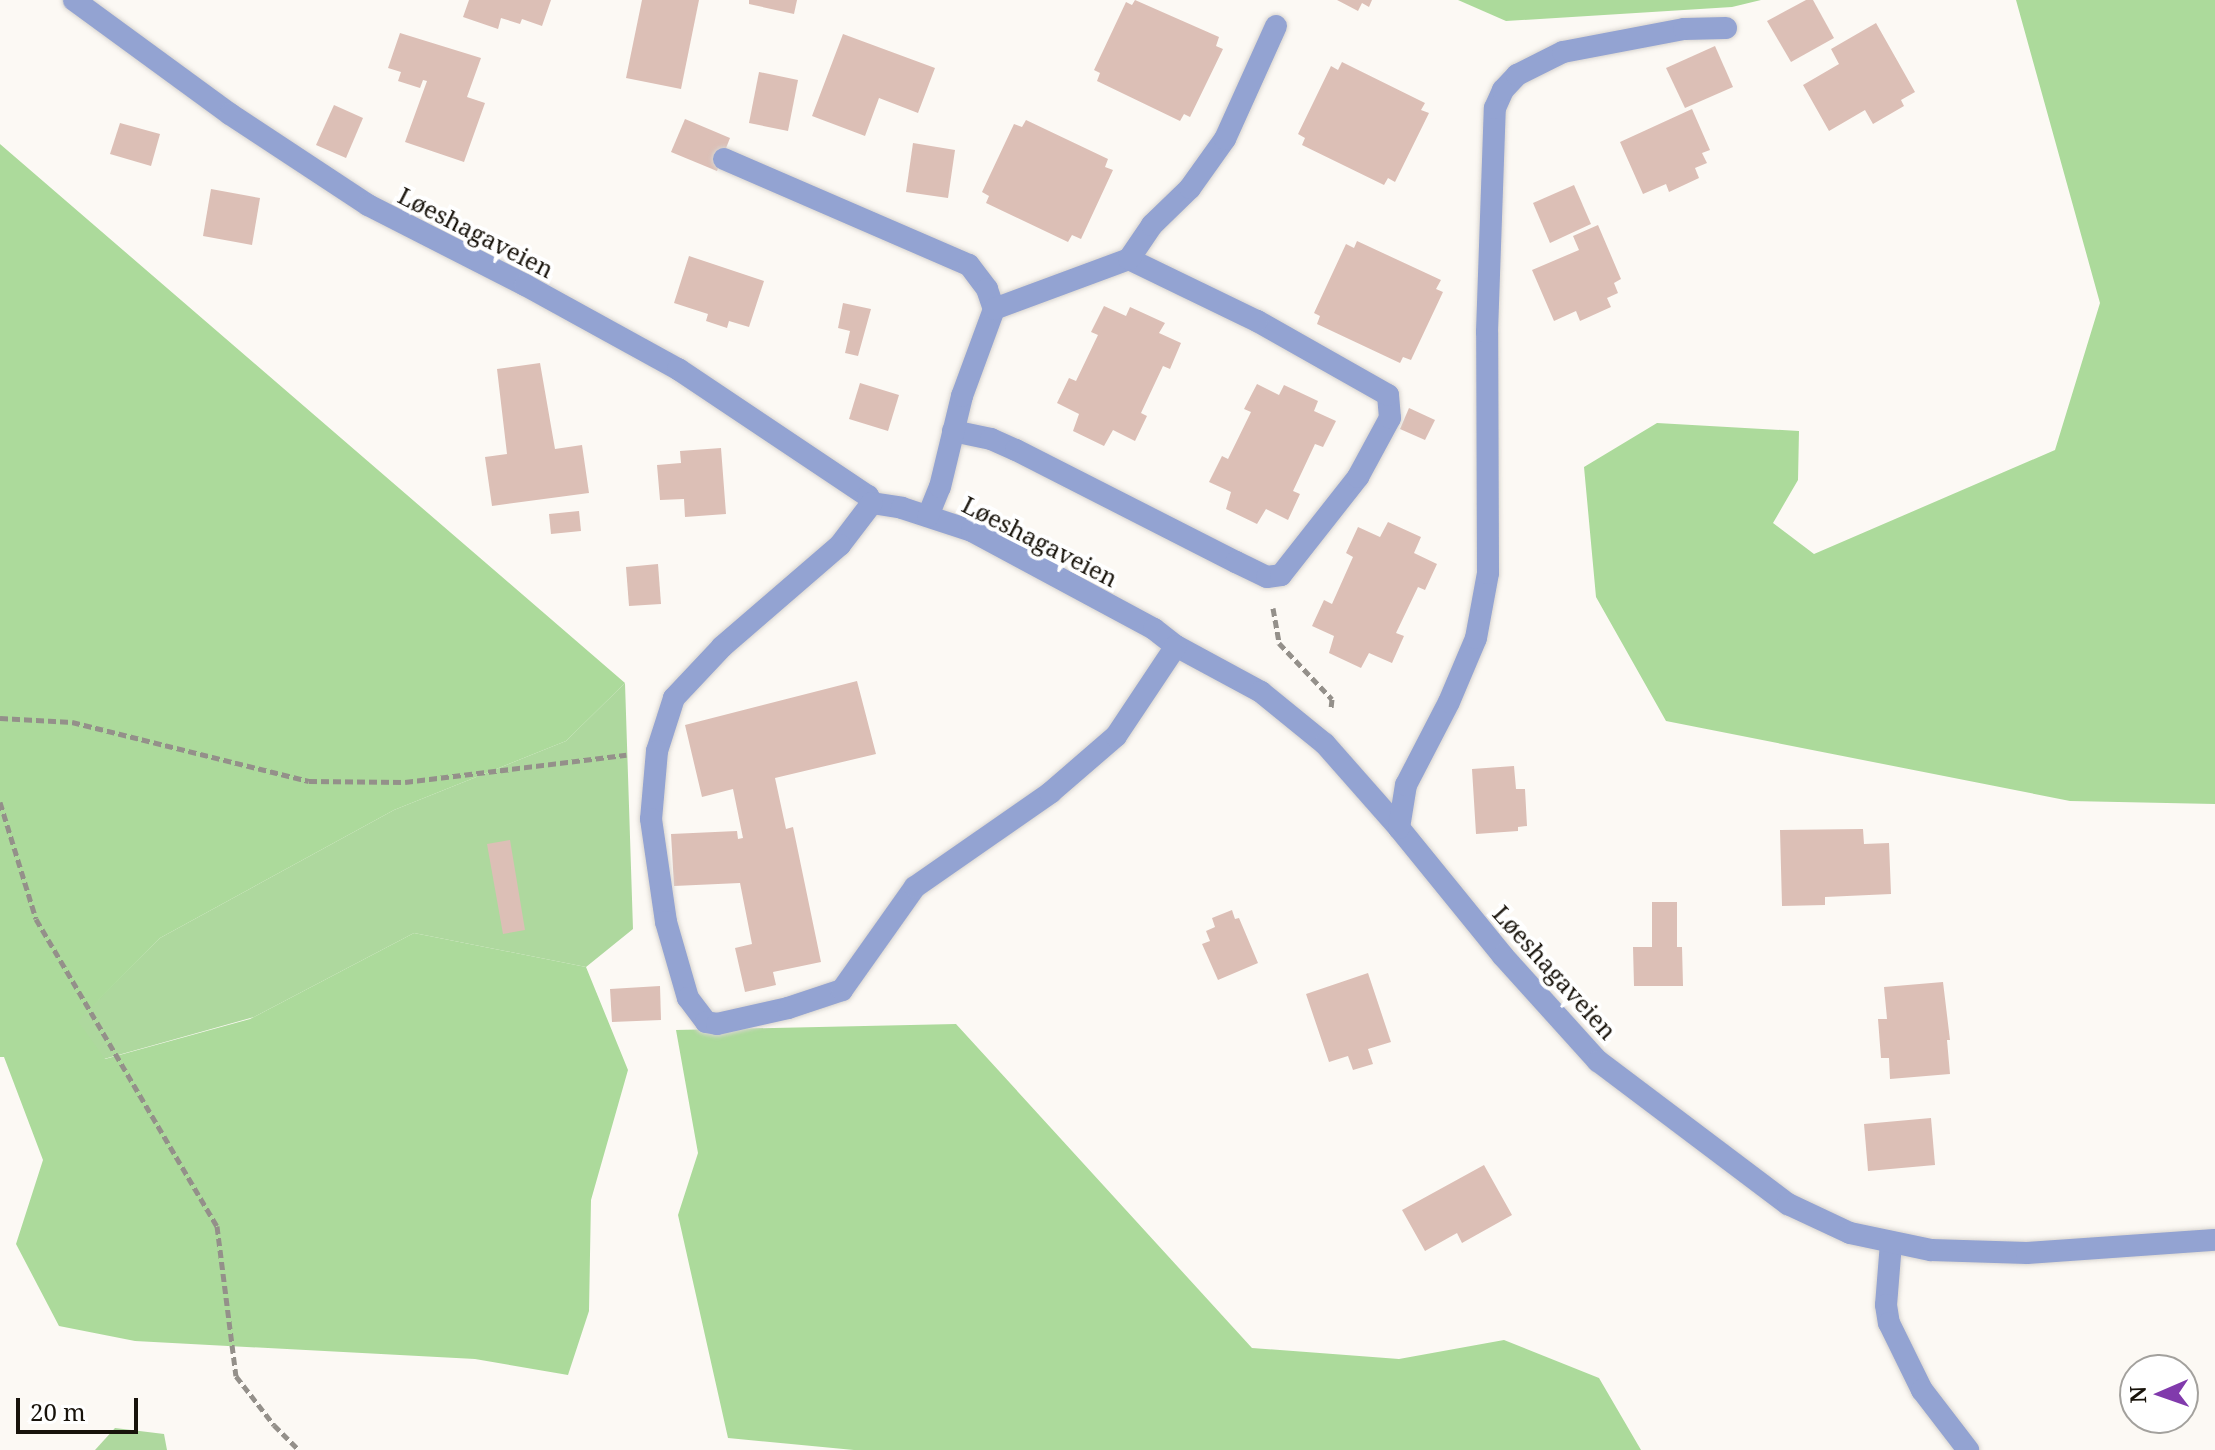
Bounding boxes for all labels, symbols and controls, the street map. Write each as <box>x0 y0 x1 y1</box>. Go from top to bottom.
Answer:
street label: Løeshagaveien <box>394 180 558 284</box>
street label: Løeshagaveien <box>958 489 1122 593</box>
street label: Løeshagaveien <box>1487 899 1623 1045</box>
north arrow <box>2119 1354 2199 1434</box>
scale bar <box>20 1382 142 1432</box>
text: N <box>2122 1386 2152 1404</box>
text: 20 m <box>30 1395 86 1428</box>

